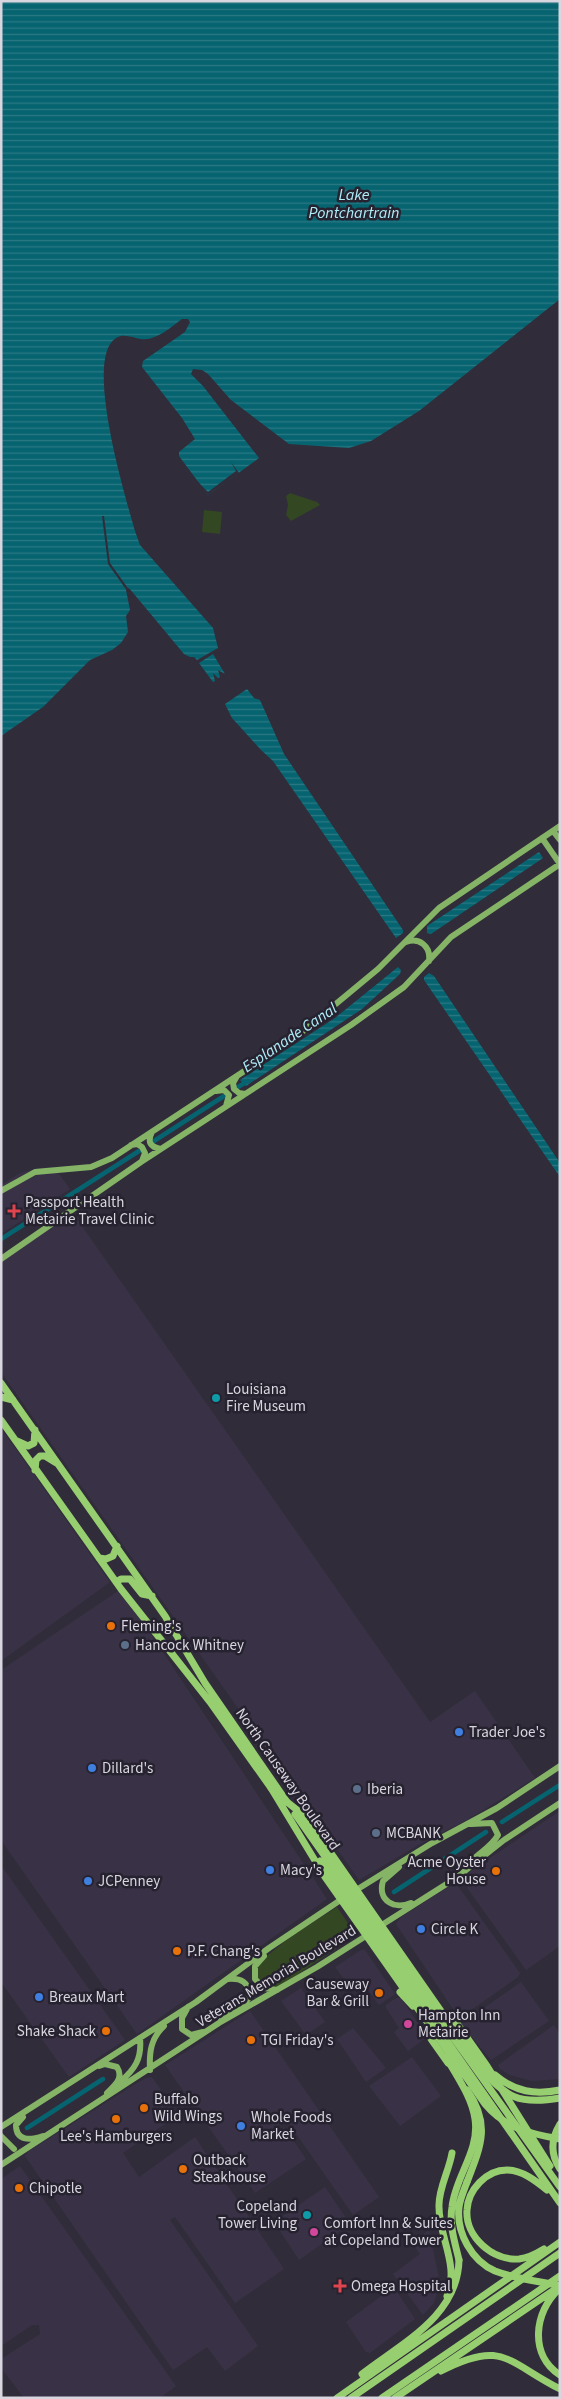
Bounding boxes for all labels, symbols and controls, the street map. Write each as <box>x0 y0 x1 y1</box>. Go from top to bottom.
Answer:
water label: Lake Pontchartrain <box>309 184 399 224</box>
water label: Esplanade Canal <box>238 998 341 1078</box>
place label: Passport Health Metairie Travel Clinic <box>25 1192 154 1230</box>
marker: Passport Health Metairie Travel Clinic <box>7 1204 21 1218</box>
place label: Louisiana Fire Museum <box>226 1379 306 1417</box>
marker: Louisiana Fire Museum <box>210 1392 222 1404</box>
place label: Fleming's <box>121 1616 181 1637</box>
marker: Fleming's <box>105 1620 117 1632</box>
place label: Hancock Whitney <box>135 1635 244 1656</box>
marker: Hancock Whitney <box>119 1639 131 1651</box>
street label: North Causeway Boulevard <box>230 1704 345 1855</box>
place label: Trader Joe's <box>469 1722 545 1743</box>
marker: Trader Joe's <box>453 1726 465 1738</box>
place label: Dillard's <box>102 1758 153 1779</box>
marker: Dillard's <box>86 1762 98 1774</box>
place label: Iberia <box>367 1779 403 1800</box>
marker: Iberia <box>351 1783 363 1795</box>
place label: MCBANK <box>386 1823 441 1844</box>
marker: MCBANK <box>370 1827 382 1839</box>
place label: Acme Oyster House <box>408 1852 487 1890</box>
place label: Macy's <box>280 1860 322 1881</box>
marker: Macy's <box>264 1864 276 1876</box>
marker: Acme Oyster House <box>490 1865 502 1877</box>
place label: JCPenney <box>98 1871 160 1892</box>
marker: JCPenney <box>82 1875 94 1887</box>
place label: Circle K <box>431 1919 478 1940</box>
street label: Veterans Memorial Boulevard <box>192 1920 360 2033</box>
marker: Circle K <box>415 1923 427 1935</box>
place label: P.F. Chang's <box>187 1941 260 1962</box>
marker: P.F. Chang's <box>171 1945 183 1957</box>
place label: Causeway Bar & Grill <box>306 1974 369 2012</box>
place label: Breaux Mart <box>49 1987 124 2008</box>
marker: Causeway Bar & Grill <box>373 1987 385 1999</box>
marker: Breaux Mart <box>33 1991 45 2003</box>
place label: Hampton Inn Metairie <box>418 2005 500 2043</box>
marker: Hampton Inn Metairie <box>402 2018 414 2030</box>
place label: Shake Shack <box>17 2021 97 2042</box>
marker: Shake Shack <box>100 2025 112 2037</box>
place label: TGI Friday's <box>261 2030 334 2051</box>
marker: TGI Friday's <box>245 2034 257 2046</box>
place label: Buffalo Wild Wings <box>154 2089 222 2127</box>
marker: Buffalo Wild Wings <box>138 2102 150 2114</box>
place label: Whole Foods Market <box>251 2107 331 2145</box>
marker: Lee's Hamburgers <box>110 2113 122 2125</box>
marker: Whole Foods Market <box>235 2120 247 2132</box>
place label: Lee's Hamburgers <box>60 2126 172 2147</box>
place label: Outback Steakhouse <box>193 2150 266 2188</box>
marker: Outback Steakhouse <box>177 2163 189 2175</box>
place label: Chipotle <box>29 2178 82 2199</box>
marker: Chipotle <box>13 2182 25 2194</box>
place label: Copeland Tower Living <box>218 2196 297 2234</box>
marker: Copeland Tower Living <box>301 2209 313 2221</box>
place label: Comfort Inn & Suites at Copeland Tower <box>324 2213 453 2251</box>
marker: Comfort Inn & Suites at Copeland Tower <box>308 2226 320 2238</box>
place label: Omega Hospital <box>351 2276 451 2297</box>
marker: Omega Hospital <box>333 2279 347 2293</box>

